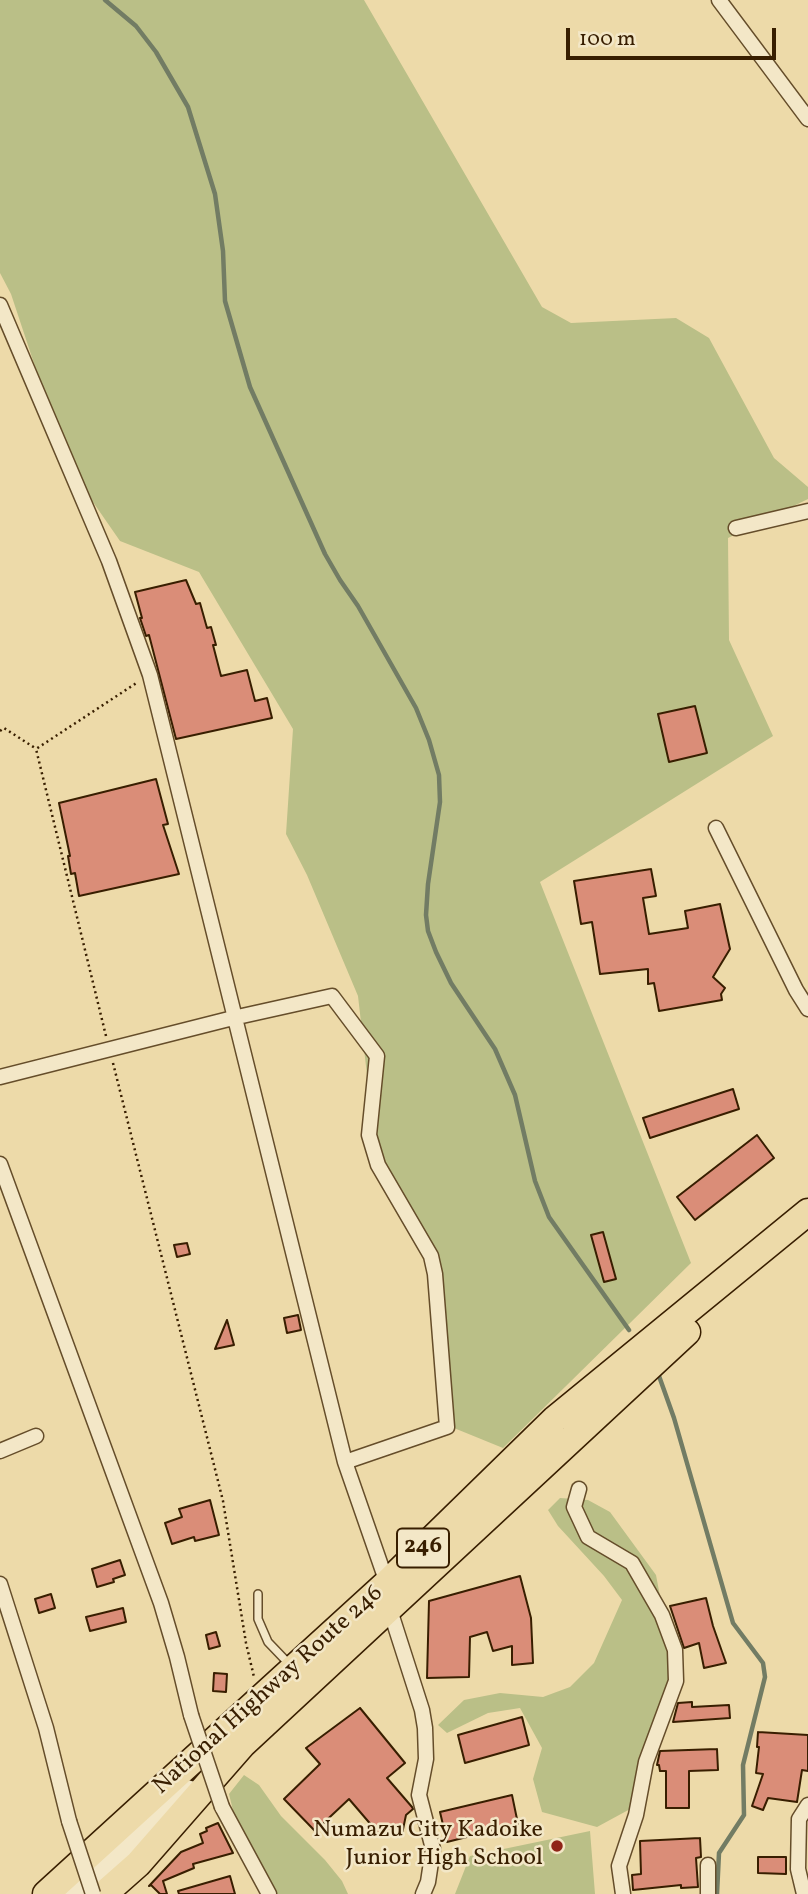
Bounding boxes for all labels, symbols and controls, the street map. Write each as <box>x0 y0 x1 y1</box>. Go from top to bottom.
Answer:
scale bar <box>570 14 780 58</box>
text: 100 m <box>579 25 636 54</box>
road number: 246 <box>397 1528 449 1568</box>
street label: National Highway Route 246 <box>148 1580 390 1802</box>
place label: Numazu City Kadoike Junior High School <box>313 1818 543 1874</box>
marker: Numazu City Kadoike Junior High School <box>549 1838 565 1854</box>

